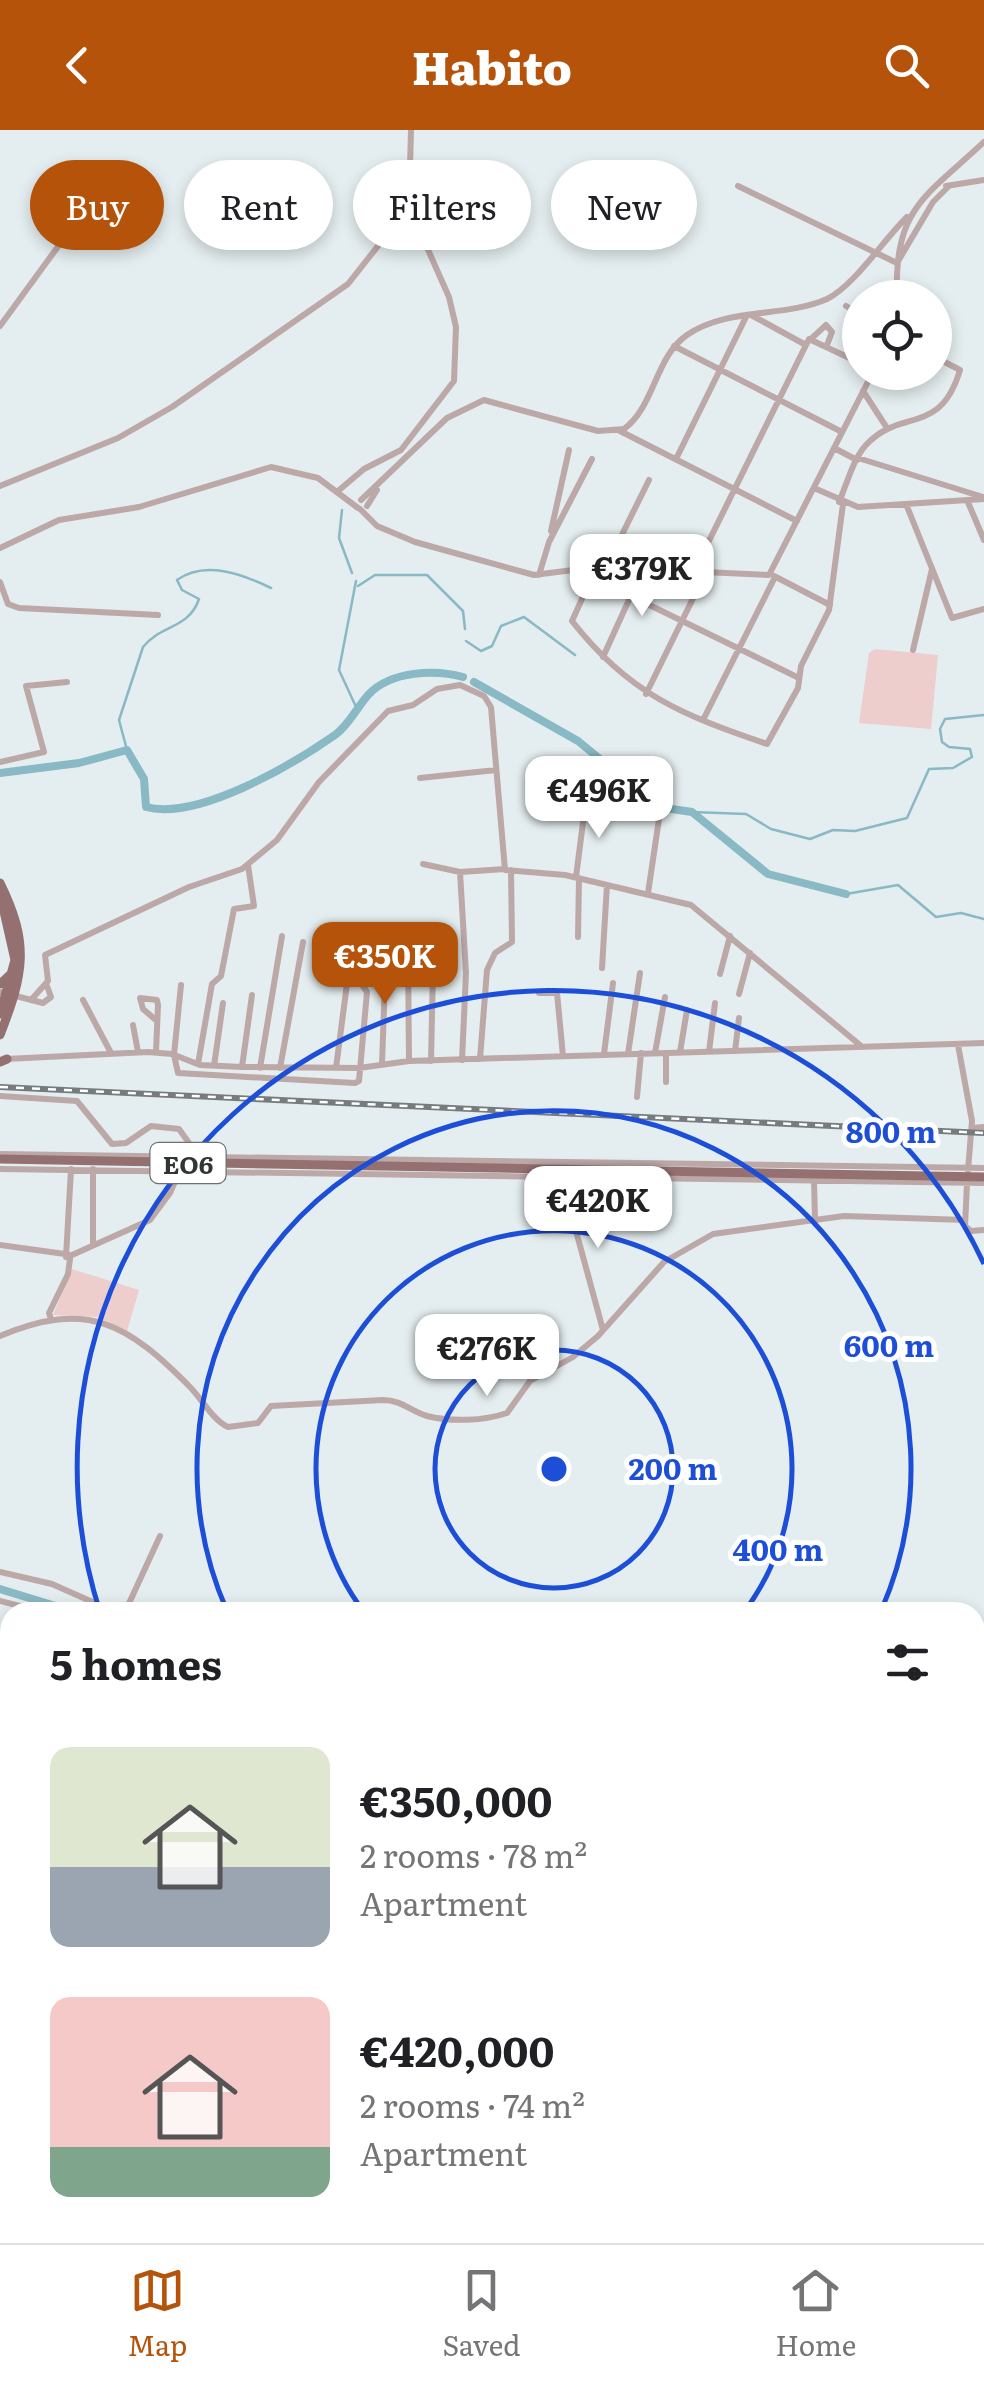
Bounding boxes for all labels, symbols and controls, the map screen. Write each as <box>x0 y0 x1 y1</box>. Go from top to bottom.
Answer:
text: Habito <box>412 32 572 99</box>
icon: back <box>50 38 105 93</box>
icon: search <box>879 38 934 93</box>
chip: Buy <box>30 160 164 250</box>
chip: Rent <box>184 160 333 250</box>
chip: Filters <box>353 160 531 250</box>
chip: New <box>551 160 697 250</box>
map controls <box>842 280 952 390</box>
button: locate <box>842 280 952 390</box>
pin: €379K <box>572 534 712 619</box>
text: €379K <box>592 542 692 590</box>
pin: €496K <box>529 756 669 841</box>
text: €496K <box>547 764 651 812</box>
pin: €350K <box>315 922 455 1007</box>
text: €350K <box>334 930 436 978</box>
text: 800 m <box>846 1108 936 1152</box>
road number: ΕΟ6 <box>150 1143 226 1183</box>
pin: €420K <box>528 1166 668 1251</box>
text: €420K <box>546 1174 650 1222</box>
pin: €276K <box>417 1314 557 1399</box>
text: €276K <box>437 1322 537 1370</box>
text: 600 m <box>844 1322 934 1366</box>
text: 200 m <box>629 1445 718 1489</box>
centre of rings <box>536 1451 572 1487</box>
text: 400 m <box>733 1526 824 1570</box>
text: 5 homes <box>50 1631 222 1693</box>
icon: filters <box>880 1635 935 1690</box>
text: €350,000 <box>360 1768 553 1830</box>
icon: home <box>130 1787 250 1907</box>
text: 2 rooms · 78 m² <box>360 1830 587 1878</box>
text: Apartment <box>360 1878 527 1926</box>
text: €420,000 <box>360 2018 554 2080</box>
icon: home <box>130 2037 250 2157</box>
text: 2 rooms · 74 m² <box>360 2080 585 2128</box>
text: Apartment <box>360 2128 527 2176</box>
tab: Map <box>128 2263 187 2365</box>
tab: Saved <box>442 2263 520 2365</box>
tab: Home <box>776 2263 856 2365</box>

